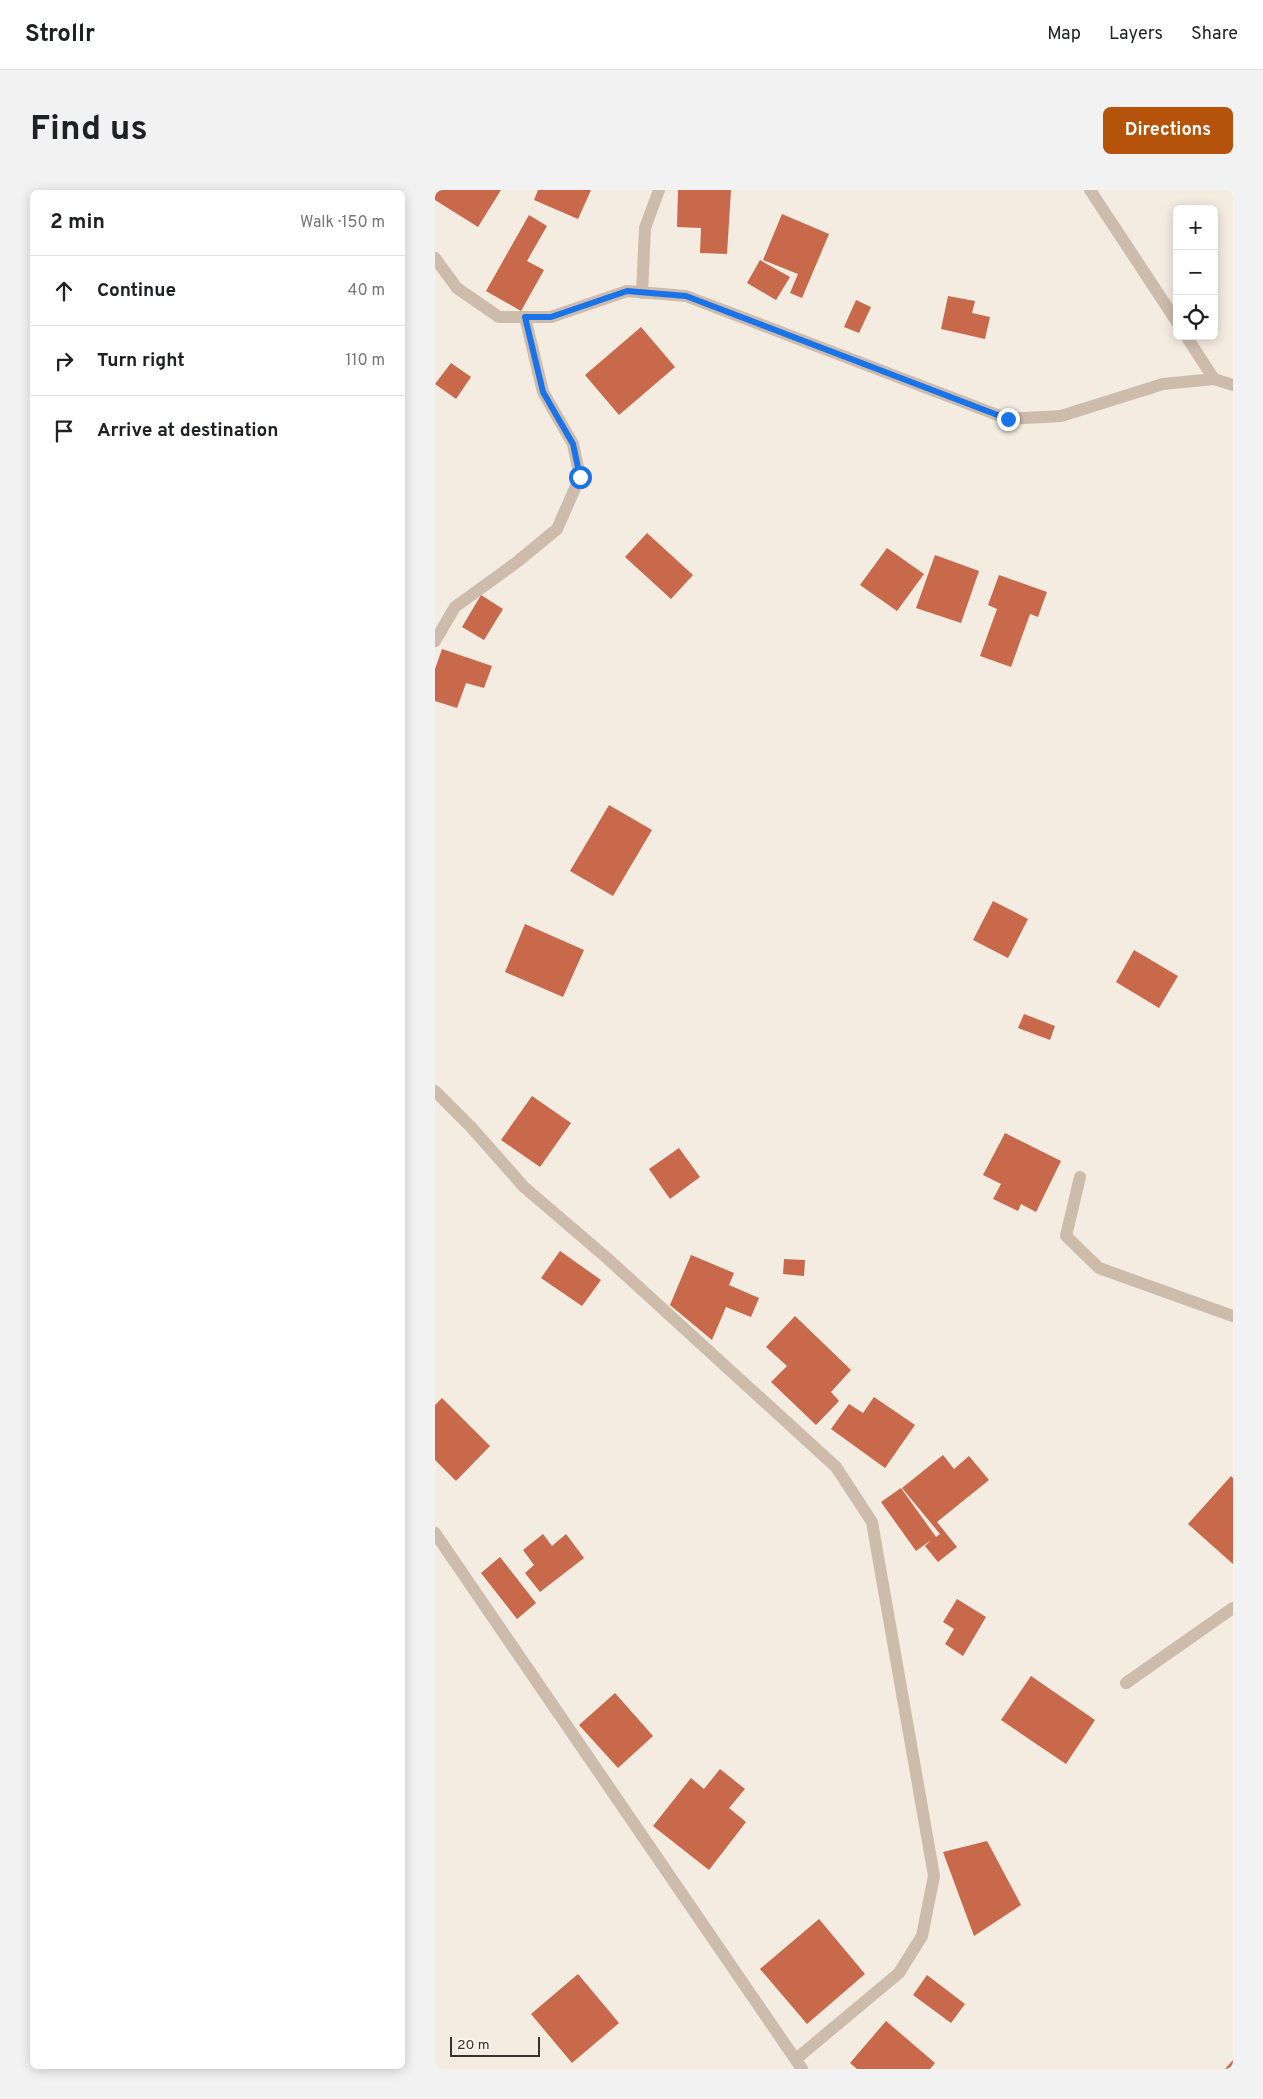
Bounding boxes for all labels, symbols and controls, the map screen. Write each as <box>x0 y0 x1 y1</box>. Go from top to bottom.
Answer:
text: Strollr <box>25 20 95 50</box>
text: Map <box>1047 23 1081 46</box>
text: Layers <box>1109 23 1163 46</box>
text: Share <box>1191 23 1238 46</box>
button: Directions <box>1103 107 1233 154</box>
text: Find us <box>30 108 148 152</box>
map controls <box>1173 205 1218 340</box>
button: + <box>1173 205 1218 250</box>
text: 2 min <box>50 209 105 236</box>
text: Walk · 150 m <box>300 213 385 233</box>
button: − <box>1173 250 1218 295</box>
icon: ahead <box>50 277 78 305</box>
text: Continue <box>97 279 176 303</box>
text: 40 m <box>347 281 385 301</box>
button: locate <box>1173 295 1218 340</box>
icon: right <box>50 347 78 375</box>
text: Turn right <box>97 349 185 373</box>
text: 110 m <box>345 351 385 371</box>
route end <box>997 408 1020 431</box>
icon: arrive <box>50 417 78 445</box>
text: Arrive at destination <box>97 419 278 443</box>
route start <box>569 466 592 489</box>
scale bar <box>450 2034 540 2057</box>
text: 20 m <box>457 2037 490 2054</box>

